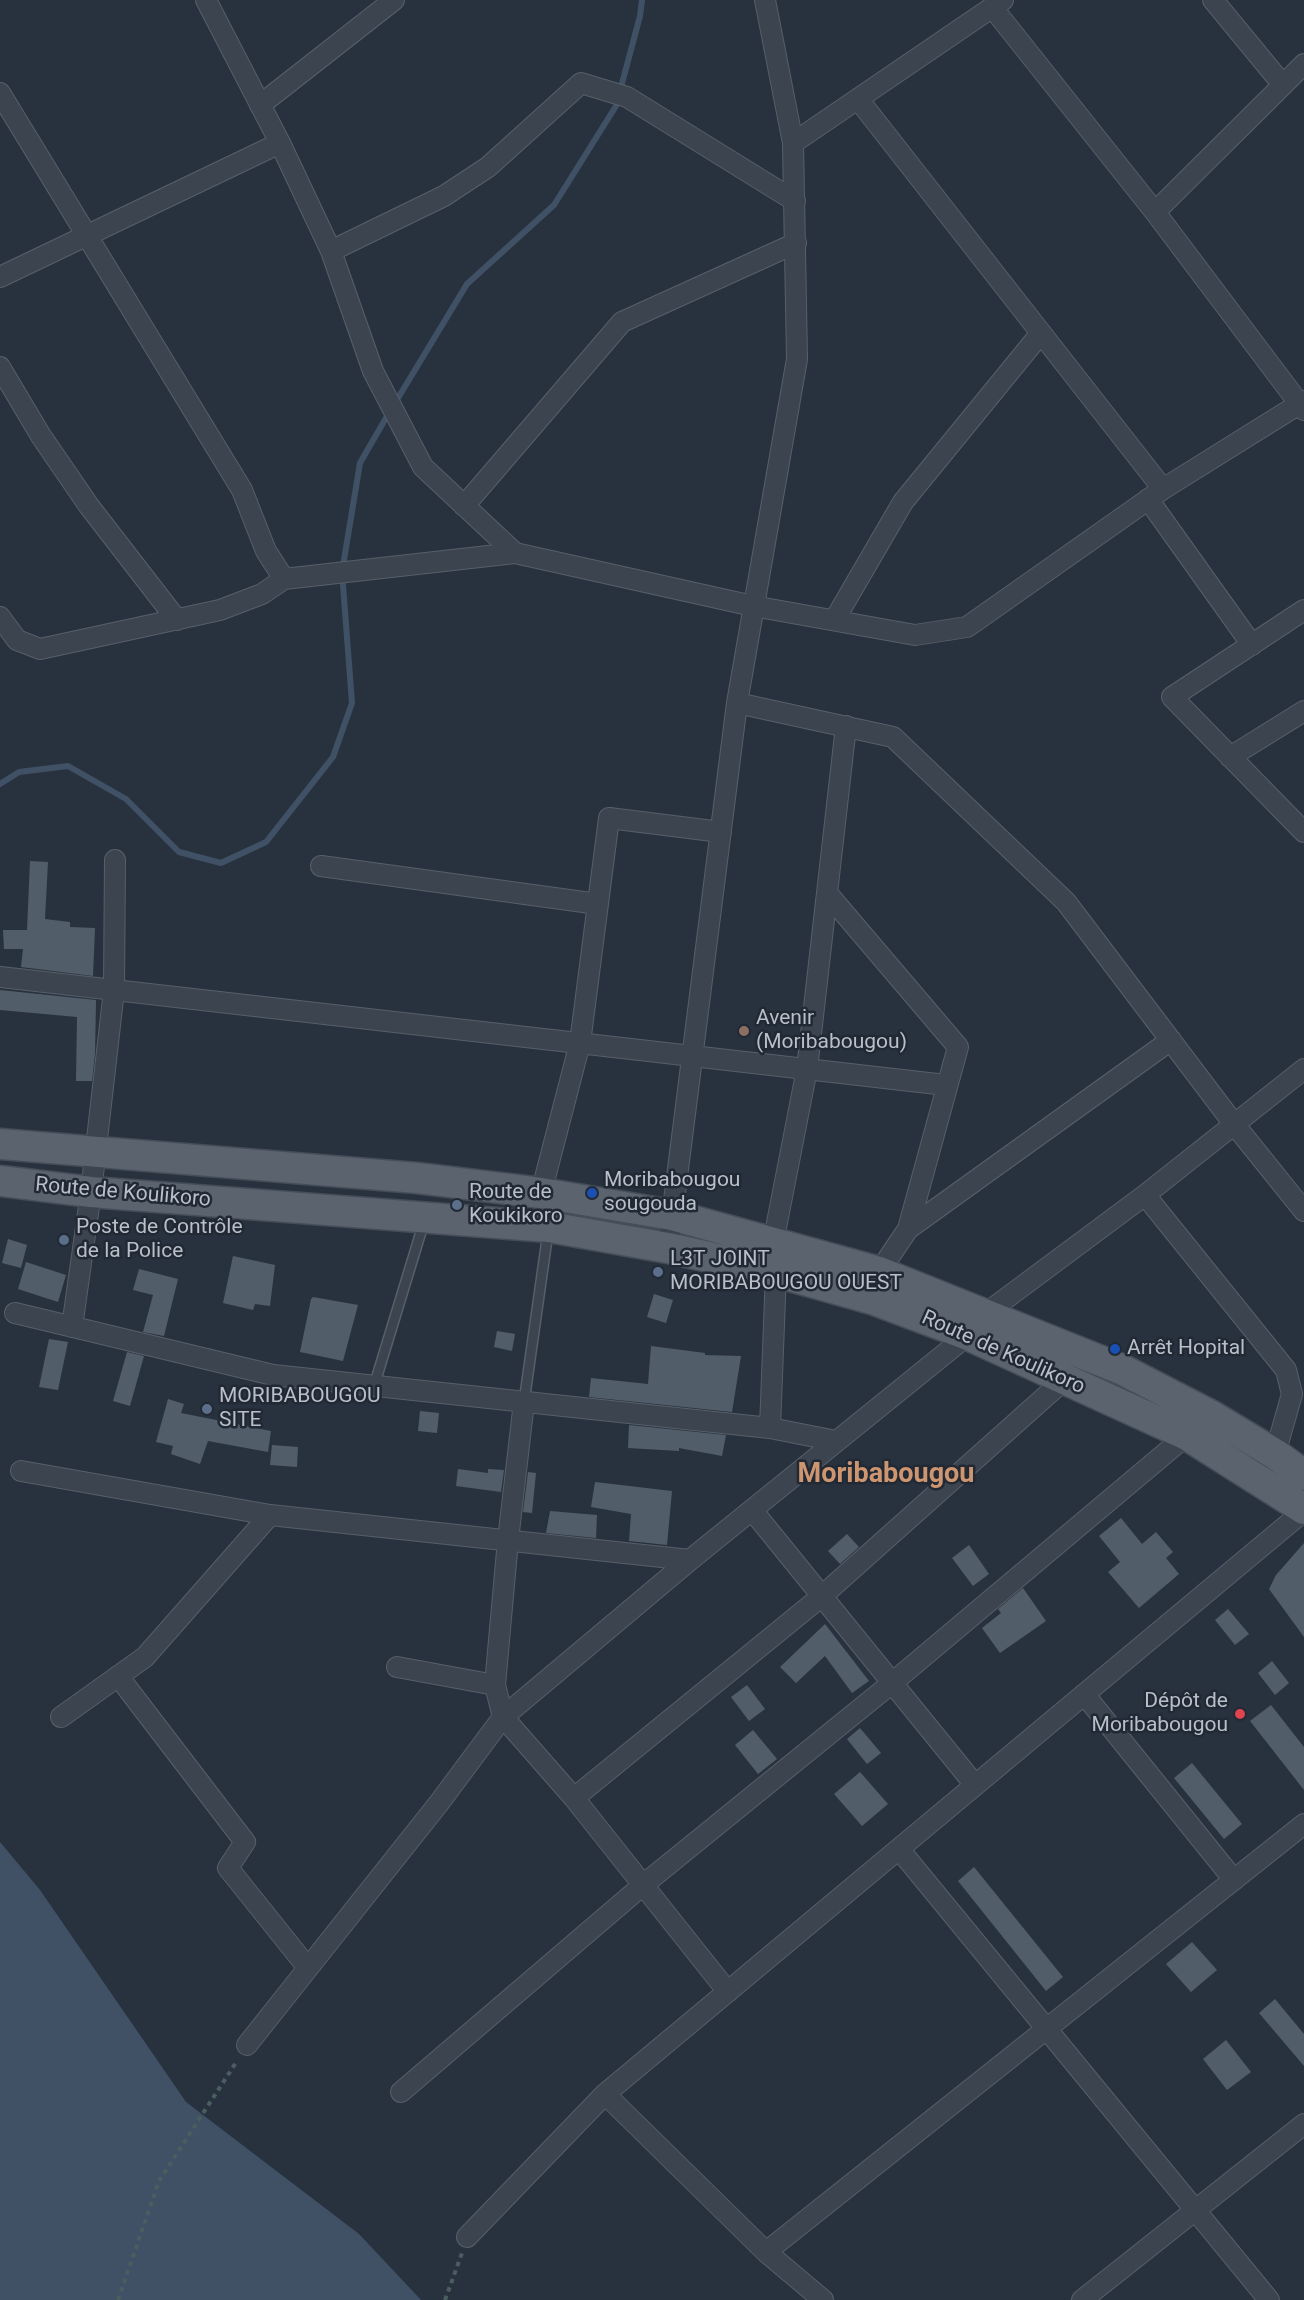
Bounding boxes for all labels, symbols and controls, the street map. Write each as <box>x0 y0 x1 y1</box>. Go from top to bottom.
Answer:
place label: Avenir (Moribabougou) <box>756 1006 907 1056</box>
marker: Avenir (Moribabougou) <box>737 1024 751 1038</box>
place label: Moribabougou sougouda <box>604 1168 740 1218</box>
street label: Route de Koulikoro <box>34 1173 212 1213</box>
place label: Route de Koukikoro <box>469 1180 563 1230</box>
marker: Moribabougou sougouda <box>585 1186 599 1200</box>
marker: Route de Koukikoro <box>450 1198 464 1212</box>
place label: Poste de Contrôle de la Police <box>76 1215 243 1265</box>
marker: Poste de Contrôle de la Police <box>57 1233 71 1247</box>
place label: L3T JOINT MORIBABOUGOU OUEST <box>670 1247 902 1297</box>
marker: L3T JOINT MORIBABOUGOU OUEST <box>651 1265 665 1279</box>
street label: Route de Koulikoro <box>917 1306 1089 1400</box>
place label: Arrêt Hopital <box>1127 1336 1245 1362</box>
marker: Arrêt Hopital <box>1108 1342 1122 1356</box>
place label: MORIBABOUGOU SITE <box>219 1384 381 1434</box>
marker: MORIBABOUGOU SITE <box>200 1402 214 1416</box>
district label: Moribabougou <box>798 1459 974 1491</box>
place label: Dépôt de Moribabougou <box>1092 1689 1228 1739</box>
marker: Dépôt de Moribabougou <box>1233 1707 1247 1721</box>

